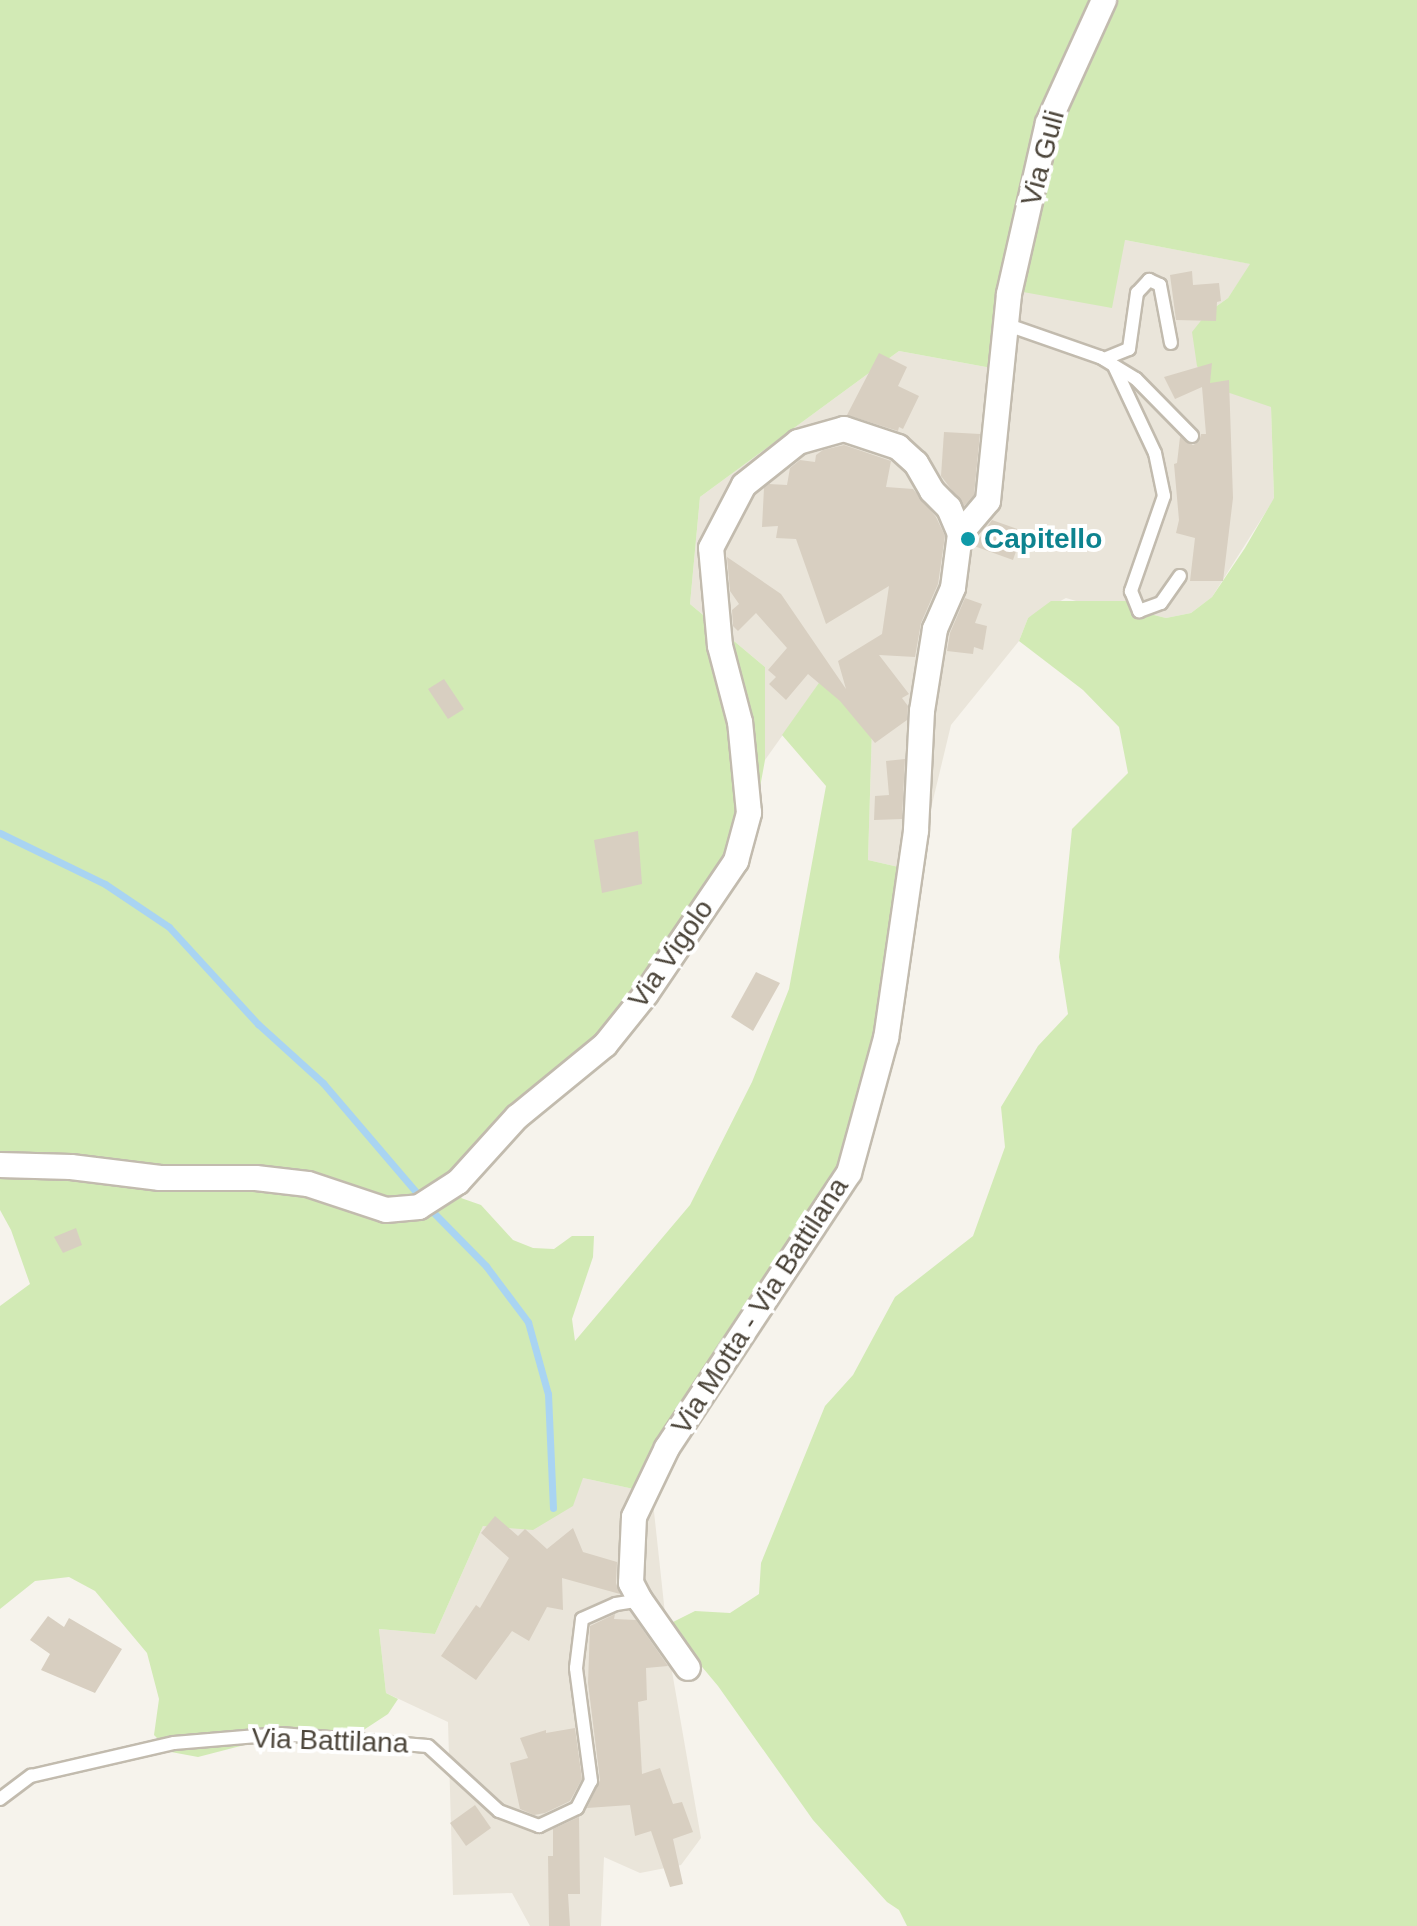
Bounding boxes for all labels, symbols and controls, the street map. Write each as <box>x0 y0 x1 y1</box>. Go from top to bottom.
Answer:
street label: Via Guli <box>1014 107 1072 209</box>
place label: Capitello <box>984 522 1102 556</box>
marker: Capitello <box>959 530 977 548</box>
street label: Via Vigolo <box>621 893 721 1015</box>
street label: Via Motta - Via Battilana <box>664 1171 856 1441</box>
street label: Via Battilana <box>251 1721 409 1761</box>

